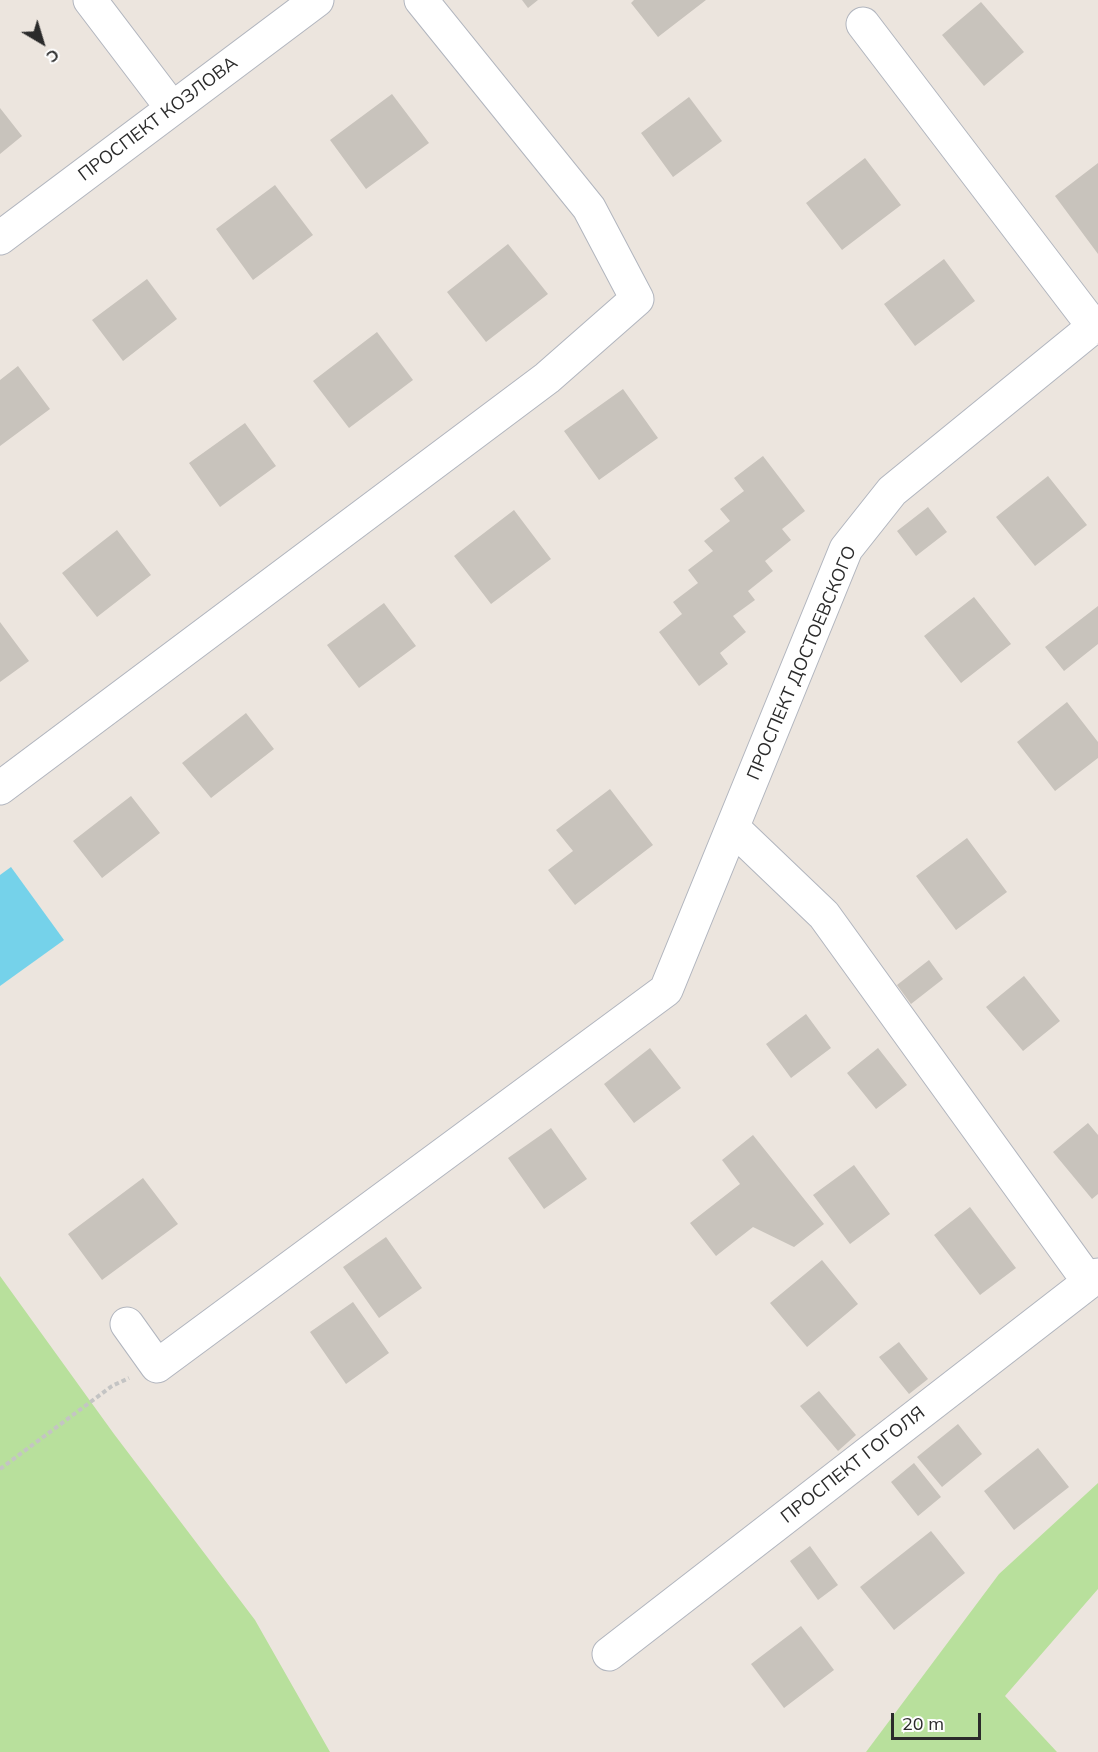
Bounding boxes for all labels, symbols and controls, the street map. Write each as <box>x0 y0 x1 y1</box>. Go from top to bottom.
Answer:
north arrow <box>12 12 72 72</box>
text: С <box>43 45 64 67</box>
street label: ПРОСПЕКТ КОЗЛОВА <box>74 52 242 186</box>
street label: ПРОСПЕКТ ДОСТОЕВСКОГО <box>743 543 861 783</box>
street label: ПРОСПЕКТ ГОГОЛЯ <box>777 1402 929 1528</box>
scale bar <box>894 1701 984 1739</box>
text: 20 m <box>902 1712 944 1735</box>

